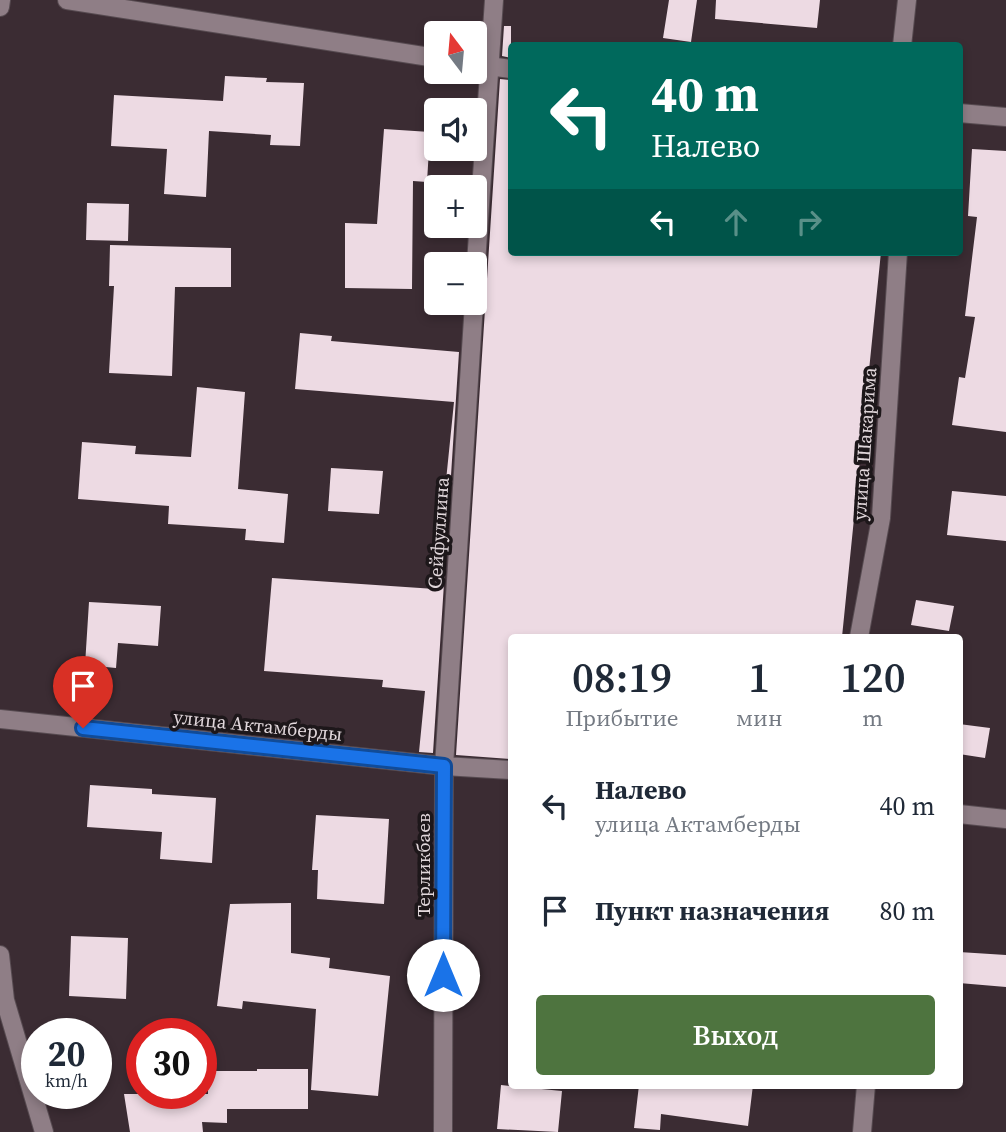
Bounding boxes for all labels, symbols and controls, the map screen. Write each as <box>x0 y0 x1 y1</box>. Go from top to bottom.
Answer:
north arrow <box>424 21 486 84</box>
map controls <box>424 21 487 315</box>
text: 40 m <box>651 60 759 127</box>
icon: left <box>536 70 627 161</box>
button: sound <box>424 98 487 161</box>
text: Налево <box>651 124 760 168</box>
button: + <box>424 175 487 238</box>
icon: left <box>644 203 682 241</box>
icon: ahead <box>717 203 755 241</box>
icon: right <box>790 203 828 241</box>
button: − <box>424 252 487 315</box>
street label: улица Шакарима <box>846 366 882 521</box>
street label: Сейфуллина <box>421 476 455 590</box>
text: 08:19 <box>572 648 672 706</box>
text: 1 <box>748 648 770 706</box>
text: 120 <box>840 648 906 706</box>
pin <box>53 656 113 728</box>
icon: arrive <box>64 667 102 705</box>
text: Прибытие <box>565 702 679 734</box>
text: мин <box>736 702 783 734</box>
text: m <box>862 702 883 734</box>
street label: улица Актамберды <box>172 703 344 747</box>
text: Налево <box>595 772 686 808</box>
icon: left <box>536 787 574 825</box>
text: 40 m <box>880 788 935 824</box>
text: улица Актамберды <box>595 808 801 840</box>
street label: Терликбаев <box>410 813 436 917</box>
icon: arrive <box>536 892 574 930</box>
text: Пункт назначения <box>595 893 829 929</box>
text: 80 m <box>880 893 935 929</box>
position arrow <box>406 938 480 1012</box>
button: Выход <box>536 995 935 1075</box>
speed limit sign: 30 <box>126 1018 217 1109</box>
text: 20 <box>48 1030 85 1078</box>
text: km/h <box>45 1068 88 1093</box>

